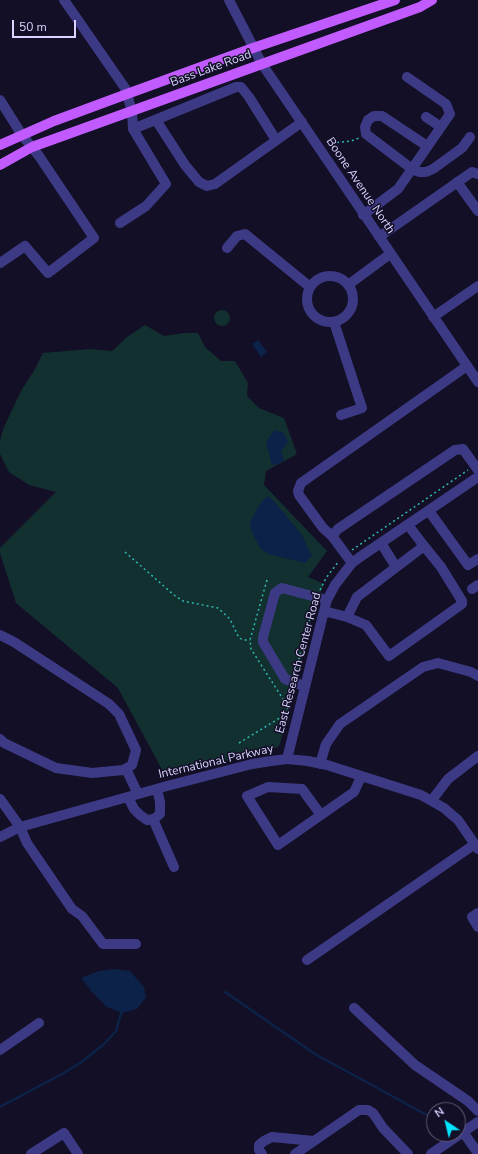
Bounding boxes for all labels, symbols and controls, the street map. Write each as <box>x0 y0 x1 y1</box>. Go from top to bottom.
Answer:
scale bar <box>14 12 78 38</box>
text: 50 m <box>19 19 47 35</box>
street label: Bass Lake Road <box>169 48 253 90</box>
street label: Boone Avenue North <box>322 135 398 237</box>
street label: East Research Center Road <box>273 591 325 735</box>
street label: International Parkway <box>157 742 275 782</box>
north arrow <box>426 1102 466 1142</box>
text: N <box>432 1104 447 1121</box>

